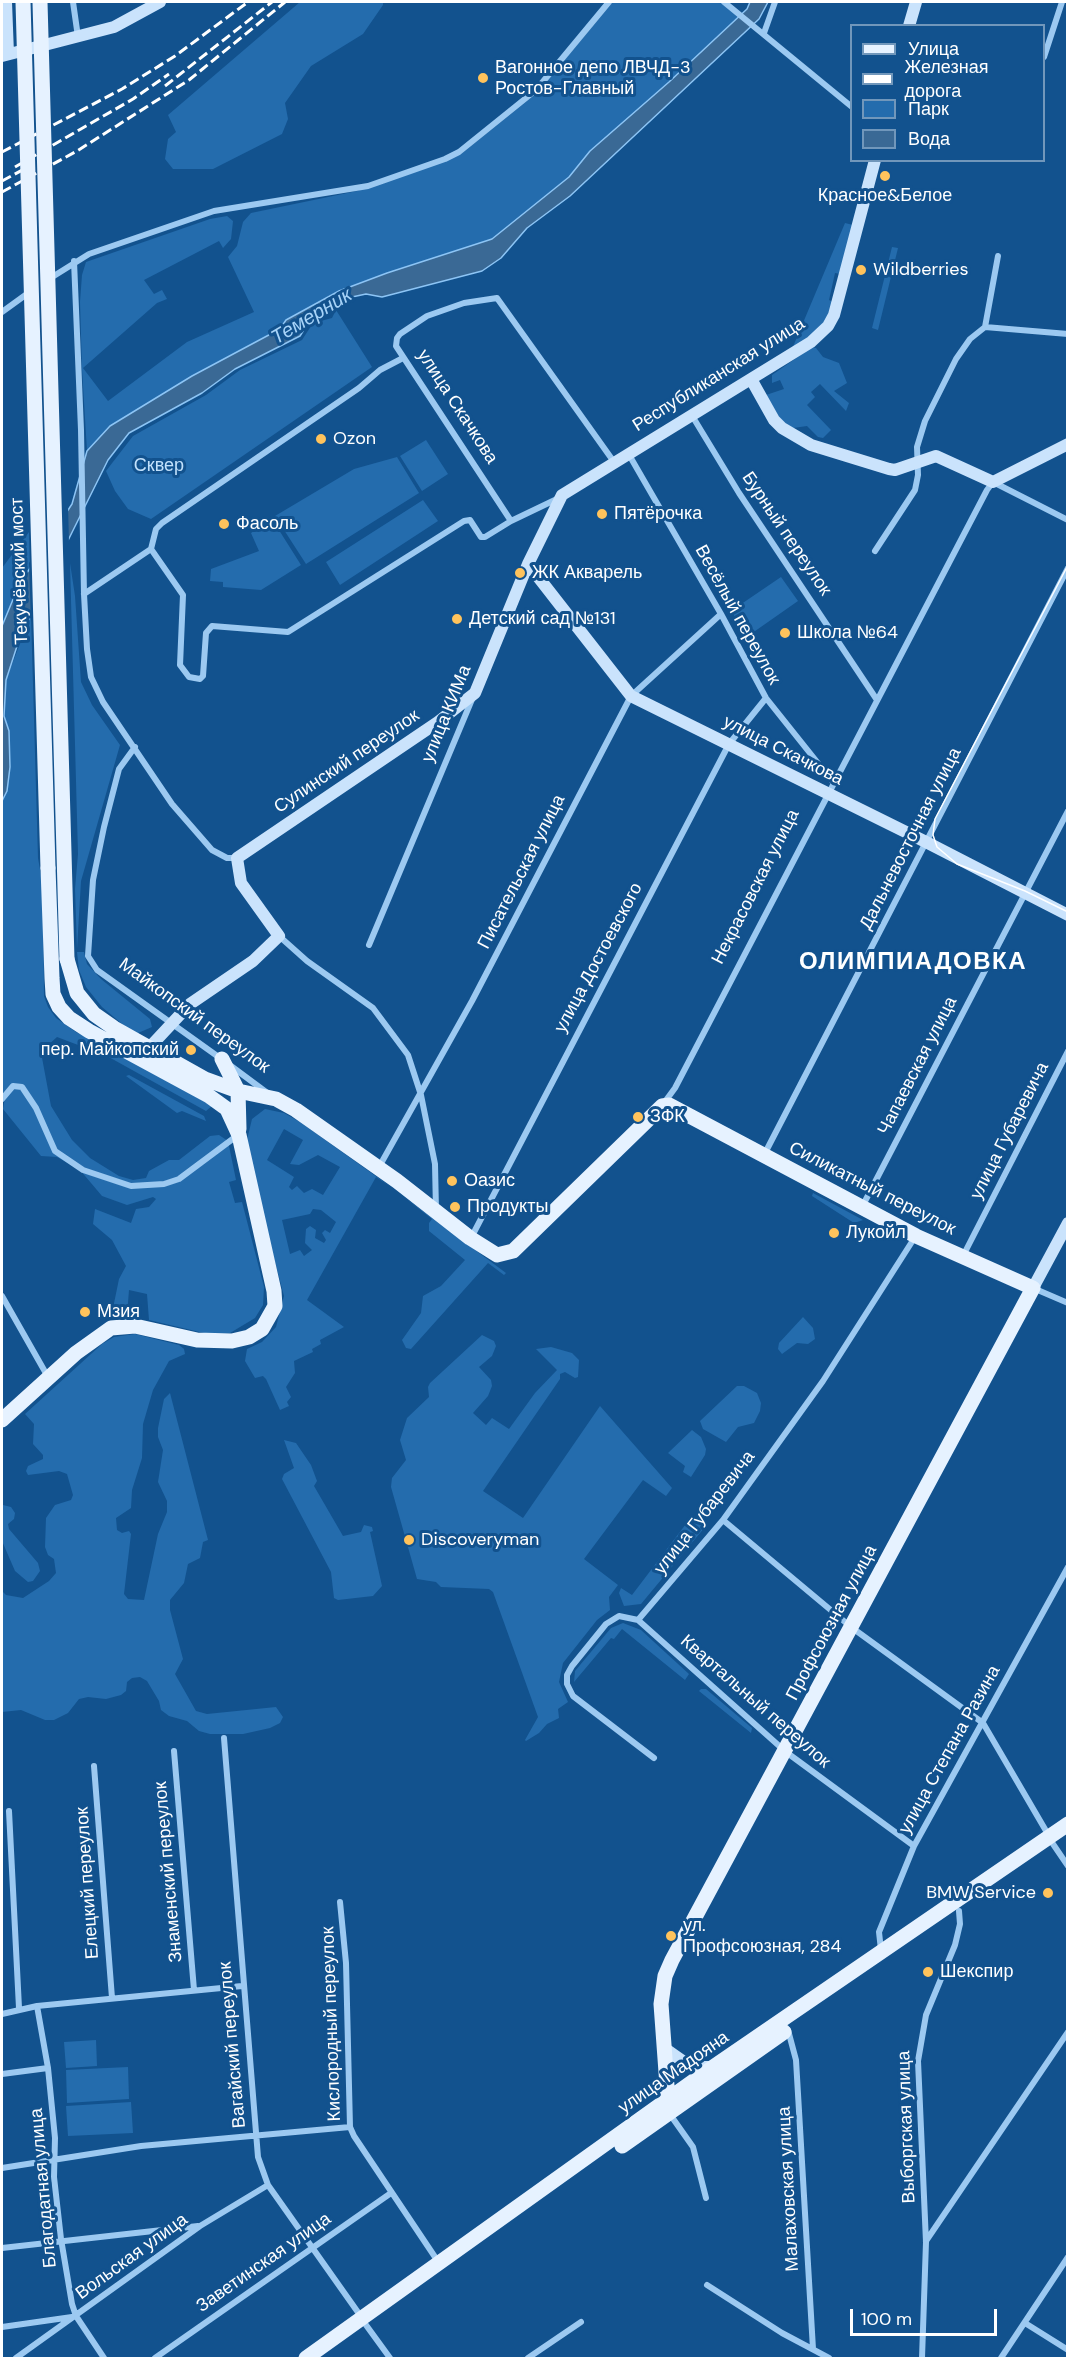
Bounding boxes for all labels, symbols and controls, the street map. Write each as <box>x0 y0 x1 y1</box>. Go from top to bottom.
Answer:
legend <box>850 24 1045 162</box>
text: Улица <box>908 37 959 61</box>
text: Железная дорога <box>905 55 988 103</box>
place label: Вагонное депо ЛВЧД-3 Ростов-Главный <box>495 57 691 100</box>
marker: Вагонное депо ЛВЧД-3 Ростов-Главный <box>476 71 490 85</box>
text: Парк <box>908 97 949 121</box>
text: Вода <box>908 127 950 151</box>
marker: Красное&Белое <box>878 169 892 183</box>
place label: Красное&Белое <box>818 185 952 207</box>
place label: Wildberries <box>873 259 968 281</box>
marker: Wildberries <box>854 263 868 277</box>
water label: Темерник <box>267 284 357 350</box>
street label: Республиканская улица <box>629 313 809 437</box>
street label: улица Скачкова <box>412 346 502 468</box>
place label: Ozon <box>333 428 376 450</box>
marker: Ozon <box>314 432 328 446</box>
park label: Сквер <box>134 455 184 477</box>
street label: Бурный переулок <box>737 468 835 600</box>
street label: Текучёвский мост <box>7 497 33 645</box>
place label: Пятёрочка <box>614 503 702 525</box>
marker: Пятёрочка <box>595 507 609 521</box>
place label: Фасоль <box>236 513 298 535</box>
marker: Фасоль <box>217 517 231 531</box>
street label: Весёлый переулок <box>690 542 784 688</box>
place label: ЖК Акварель <box>532 562 642 584</box>
marker: ЖК Акварель <box>513 566 527 580</box>
place label: Детский сад №131 <box>469 608 616 630</box>
marker: Детский сад №131 <box>450 612 464 626</box>
place label: Школа №64 <box>797 622 898 644</box>
marker: Школа №64 <box>778 626 792 640</box>
street label: улица КИМа <box>418 662 476 766</box>
street label: Сулинский переулок <box>270 705 424 819</box>
street label: улица Скачкова <box>719 711 847 791</box>
street label: Дальневосточная улица <box>856 744 966 934</box>
street label: Писательская улица <box>474 791 570 953</box>
street label: Некрасовская улица <box>708 806 804 968</box>
street label: улица Достоевского <box>550 879 648 1037</box>
district label: ОЛИМПИАДОВКА <box>799 949 1027 977</box>
street label: Майкопский переулок <box>114 954 274 1078</box>
street label: Чапаевская улица <box>874 993 962 1139</box>
place label: пер. Майкопский <box>41 1039 179 1061</box>
marker: пер. Майкопский <box>184 1043 198 1057</box>
street label: улица Губаревича <box>966 1059 1054 1203</box>
place label: ЗФК <box>650 1106 685 1128</box>
marker: ЗФК <box>631 1110 645 1124</box>
street label: Силикатный переулок <box>785 1138 959 1240</box>
place label: Оазис <box>464 1170 515 1192</box>
marker: Оазис <box>445 1174 459 1188</box>
place label: Продукты <box>467 1196 548 1218</box>
marker: Продукты <box>448 1200 462 1214</box>
place label: Лукойл <box>846 1222 906 1244</box>
marker: Лукойл <box>827 1226 841 1240</box>
place label: Мзия <box>97 1301 140 1323</box>
marker: Мзия <box>78 1305 92 1319</box>
street label: улица Губаревича <box>650 1447 760 1579</box>
place label: Discoveryman <box>421 1529 539 1551</box>
marker: Discoveryman <box>402 1533 416 1547</box>
street label: Профсоюзная улица <box>782 1542 882 1704</box>
street label: Квартальный переулок <box>676 1631 834 1773</box>
street label: улица Степана Разина <box>895 1662 1005 1838</box>
street label: Знаменский переулок <box>150 1781 188 1963</box>
street label: Елецкий переулок <box>72 1806 104 1960</box>
place label: BMW Service <box>926 1882 1036 1904</box>
marker: BMW Service <box>1041 1886 1055 1900</box>
place label: ул. Профсоюзная, 284 <box>683 1915 841 1958</box>
street label: Кислородный переулок <box>318 1926 346 2122</box>
marker: ул. Профсоюзная, 284 <box>664 1929 678 1943</box>
street label: Вагайский переулок <box>215 1961 251 2129</box>
place label: Шекспир <box>940 1961 1013 1983</box>
marker: Шекспир <box>921 1965 935 1979</box>
street label: улица Мадояна <box>615 2027 733 2119</box>
street label: Выборгская улица <box>894 2050 920 2204</box>
street label: Малаховская улица <box>774 2106 804 2272</box>
street label: Благодатная улица <box>26 2107 62 2269</box>
street label: Заветинская улица <box>193 2208 335 2318</box>
street label: Вольская улица <box>72 2209 192 2305</box>
scale bar <box>853 2297 1000 2335</box>
text: 100 m <box>861 2307 912 2331</box>

